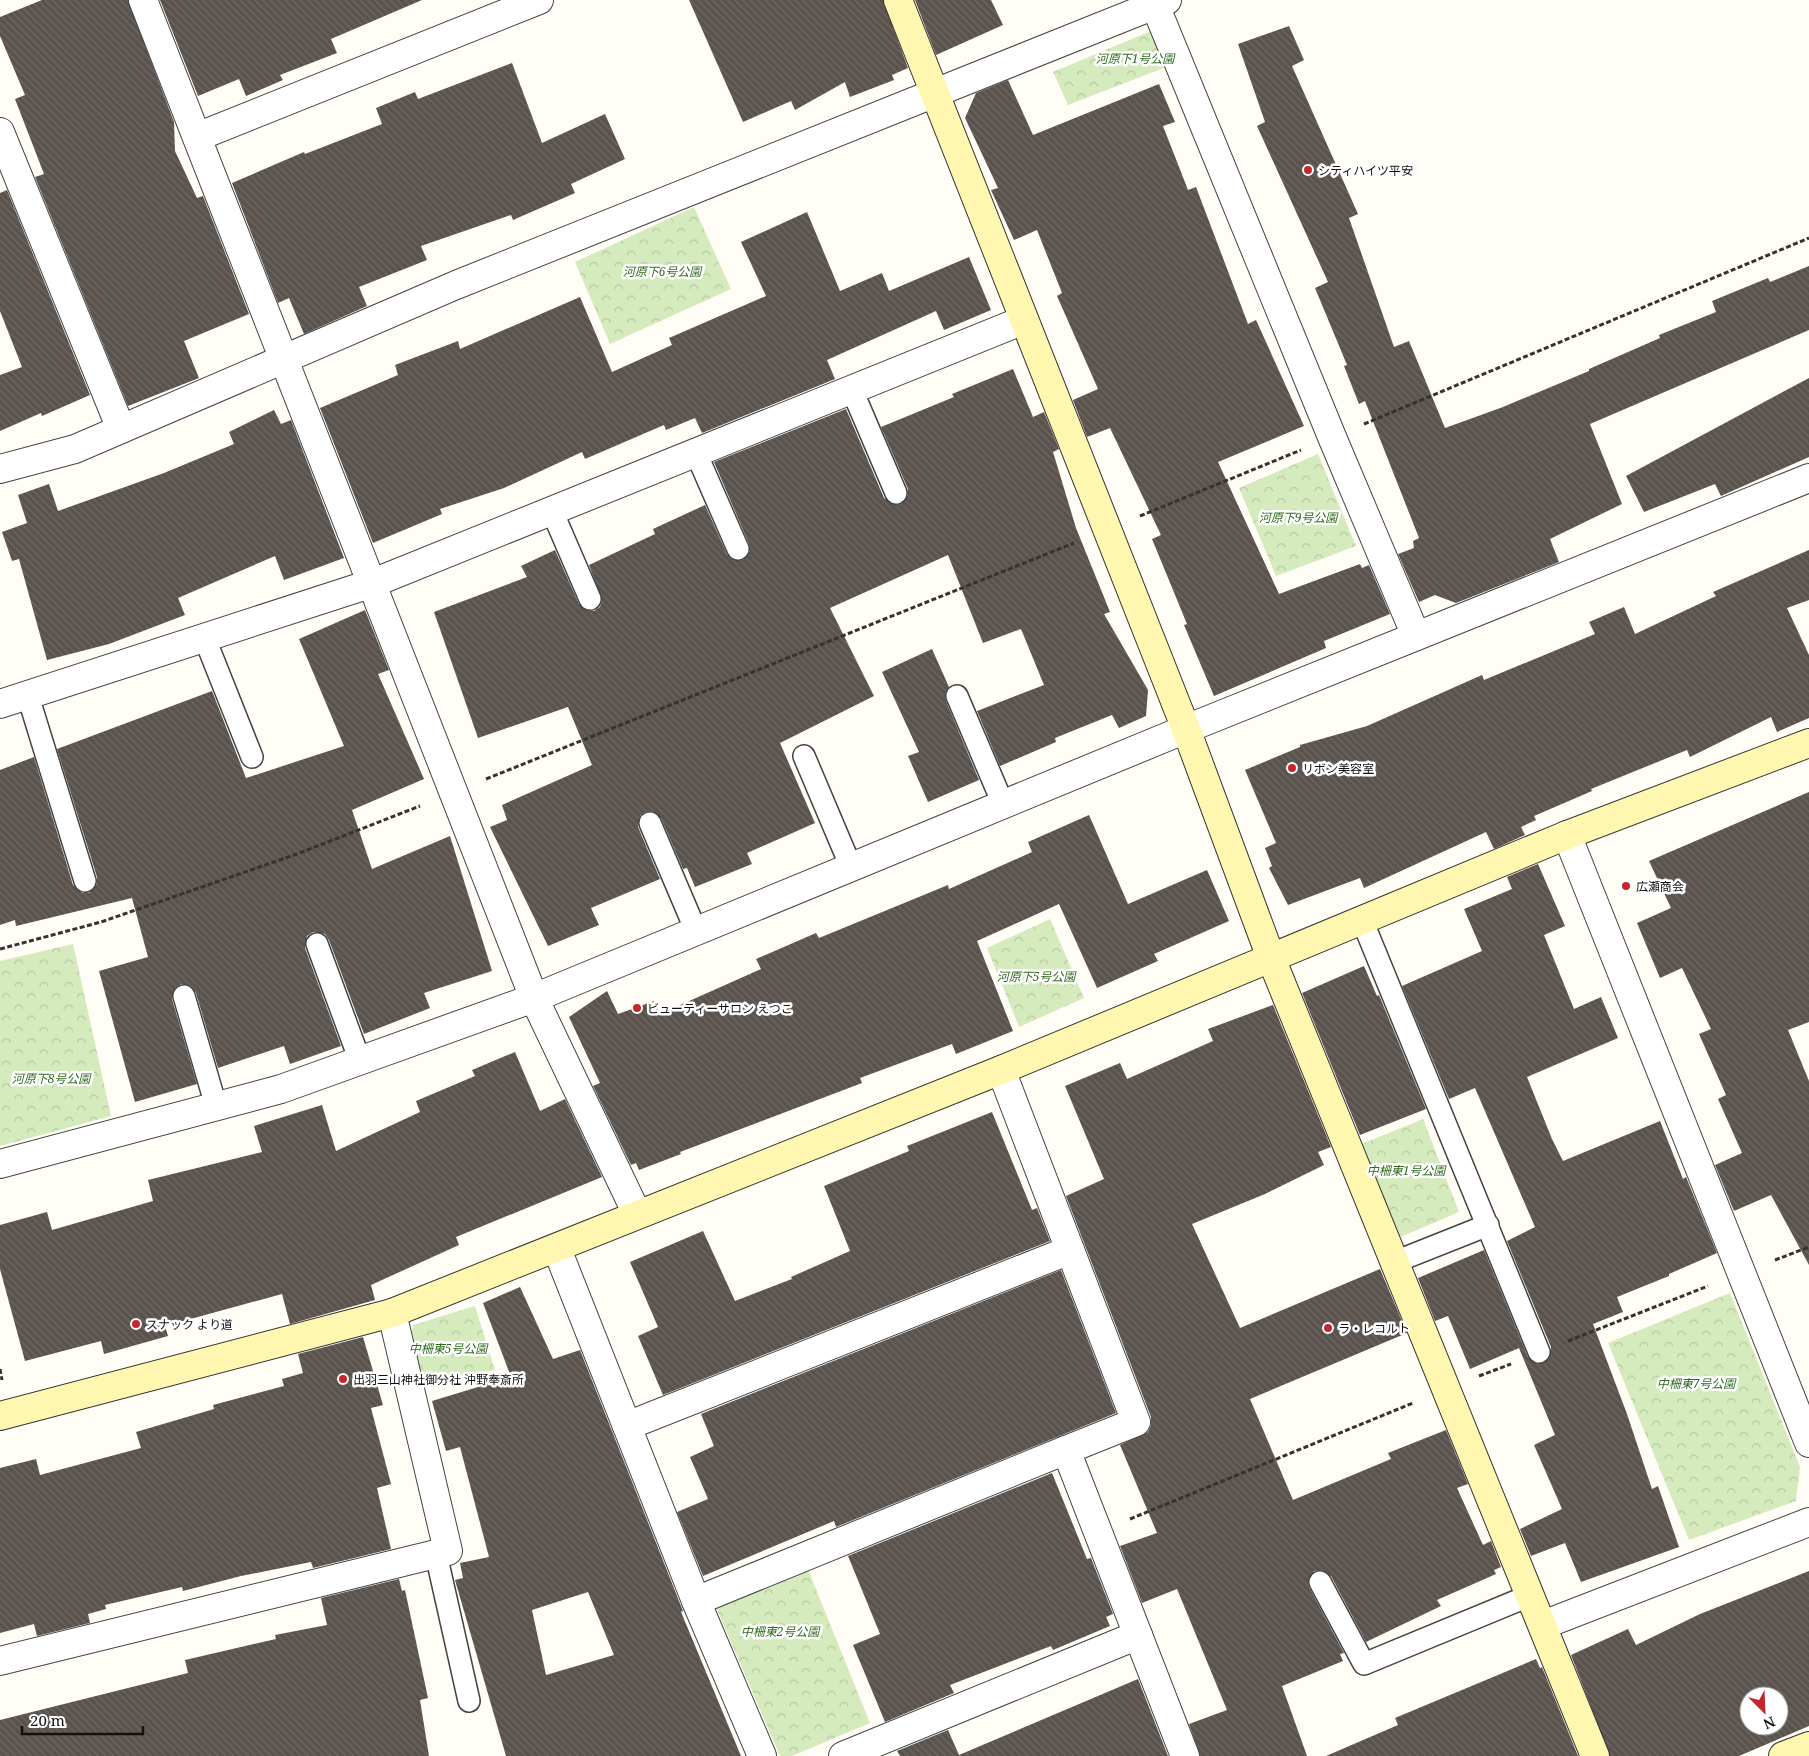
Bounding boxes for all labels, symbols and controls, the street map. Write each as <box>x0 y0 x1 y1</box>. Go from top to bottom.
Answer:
park label: 河原下1号公園 <box>1096 50 1176 67</box>
place label: シティハイツ平安 <box>1318 162 1413 179</box>
marker: シティハイツ平安 <box>1302 164 1314 176</box>
park label: 河原下6号公園 <box>623 263 703 280</box>
park label: 河原下9号公園 <box>1259 509 1339 526</box>
place label: リボン美容室 <box>1302 760 1374 777</box>
marker: リボン美容室 <box>1286 762 1298 774</box>
place label: 広瀬商会 <box>1636 878 1684 895</box>
marker: 広瀬商会 <box>1620 880 1632 892</box>
park label: 河原下5号公園 <box>997 968 1077 985</box>
place label: ビューティーサロン えつこ <box>647 1000 793 1017</box>
marker: ビューティーサロン えつこ <box>631 1002 643 1014</box>
park label: 河原下8号公園 <box>12 1070 92 1087</box>
park label: 中柵東1号公園 <box>1367 1162 1447 1179</box>
place label: スナック より道 <box>146 1316 233 1333</box>
marker: スナック より道 <box>130 1318 142 1330</box>
place label: ラ・レコルト <box>1338 1320 1410 1337</box>
marker: ラ・レコルト <box>1322 1322 1334 1334</box>
park label: 中柵東5号公園 <box>409 1340 489 1357</box>
place label: 出羽三山神社御分社 沖野奉斎所 <box>353 1371 524 1388</box>
marker: 出羽三山神社御分社 沖野奉斎所 <box>337 1373 349 1385</box>
park label: 中柵東7号公園 <box>1657 1375 1737 1392</box>
park label: 中柵東2号公園 <box>741 1623 821 1640</box>
north arrow <box>1739 1686 1789 1736</box>
scale bar <box>22 1704 144 1736</box>
text: 20 m <box>30 1710 65 1730</box>
text: N <box>1761 1712 1778 1734</box>

